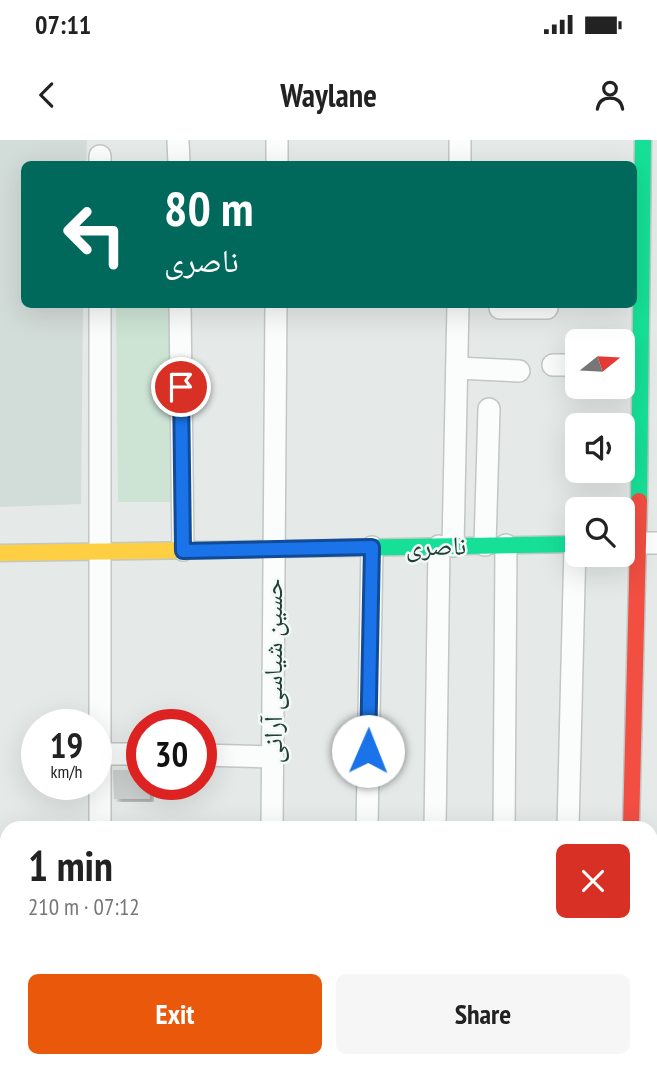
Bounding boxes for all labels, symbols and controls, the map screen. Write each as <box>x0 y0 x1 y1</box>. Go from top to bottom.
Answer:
text: 07:11 <box>35 8 91 41</box>
text: Waylane <box>280 74 377 116</box>
icon: back <box>28 76 66 114</box>
icon: person <box>591 76 629 114</box>
text: 80 m <box>164 176 253 240</box>
icon: left <box>49 189 140 280</box>
text: ناصری <box>164 239 239 281</box>
north arrow <box>565 329 635 399</box>
map controls <box>565 329 635 567</box>
pin <box>151 357 211 417</box>
icon: arrive <box>162 368 200 406</box>
button: sound <box>565 413 635 483</box>
button: search <box>565 497 635 567</box>
street label: ناصری <box>405 528 467 563</box>
street label: حسین شیاسی آرانی <box>256 579 289 763</box>
speed limit sign: 30 <box>126 709 217 800</box>
position arrow <box>331 714 405 788</box>
text: 19 <box>50 722 83 768</box>
text: km/h <box>51 760 82 783</box>
text: 1 min <box>28 838 113 893</box>
button: close <box>556 844 630 918</box>
text: 210 m · 07:12 <box>28 892 140 921</box>
button: Exit <box>28 974 322 1054</box>
button: Share <box>336 974 630 1054</box>

